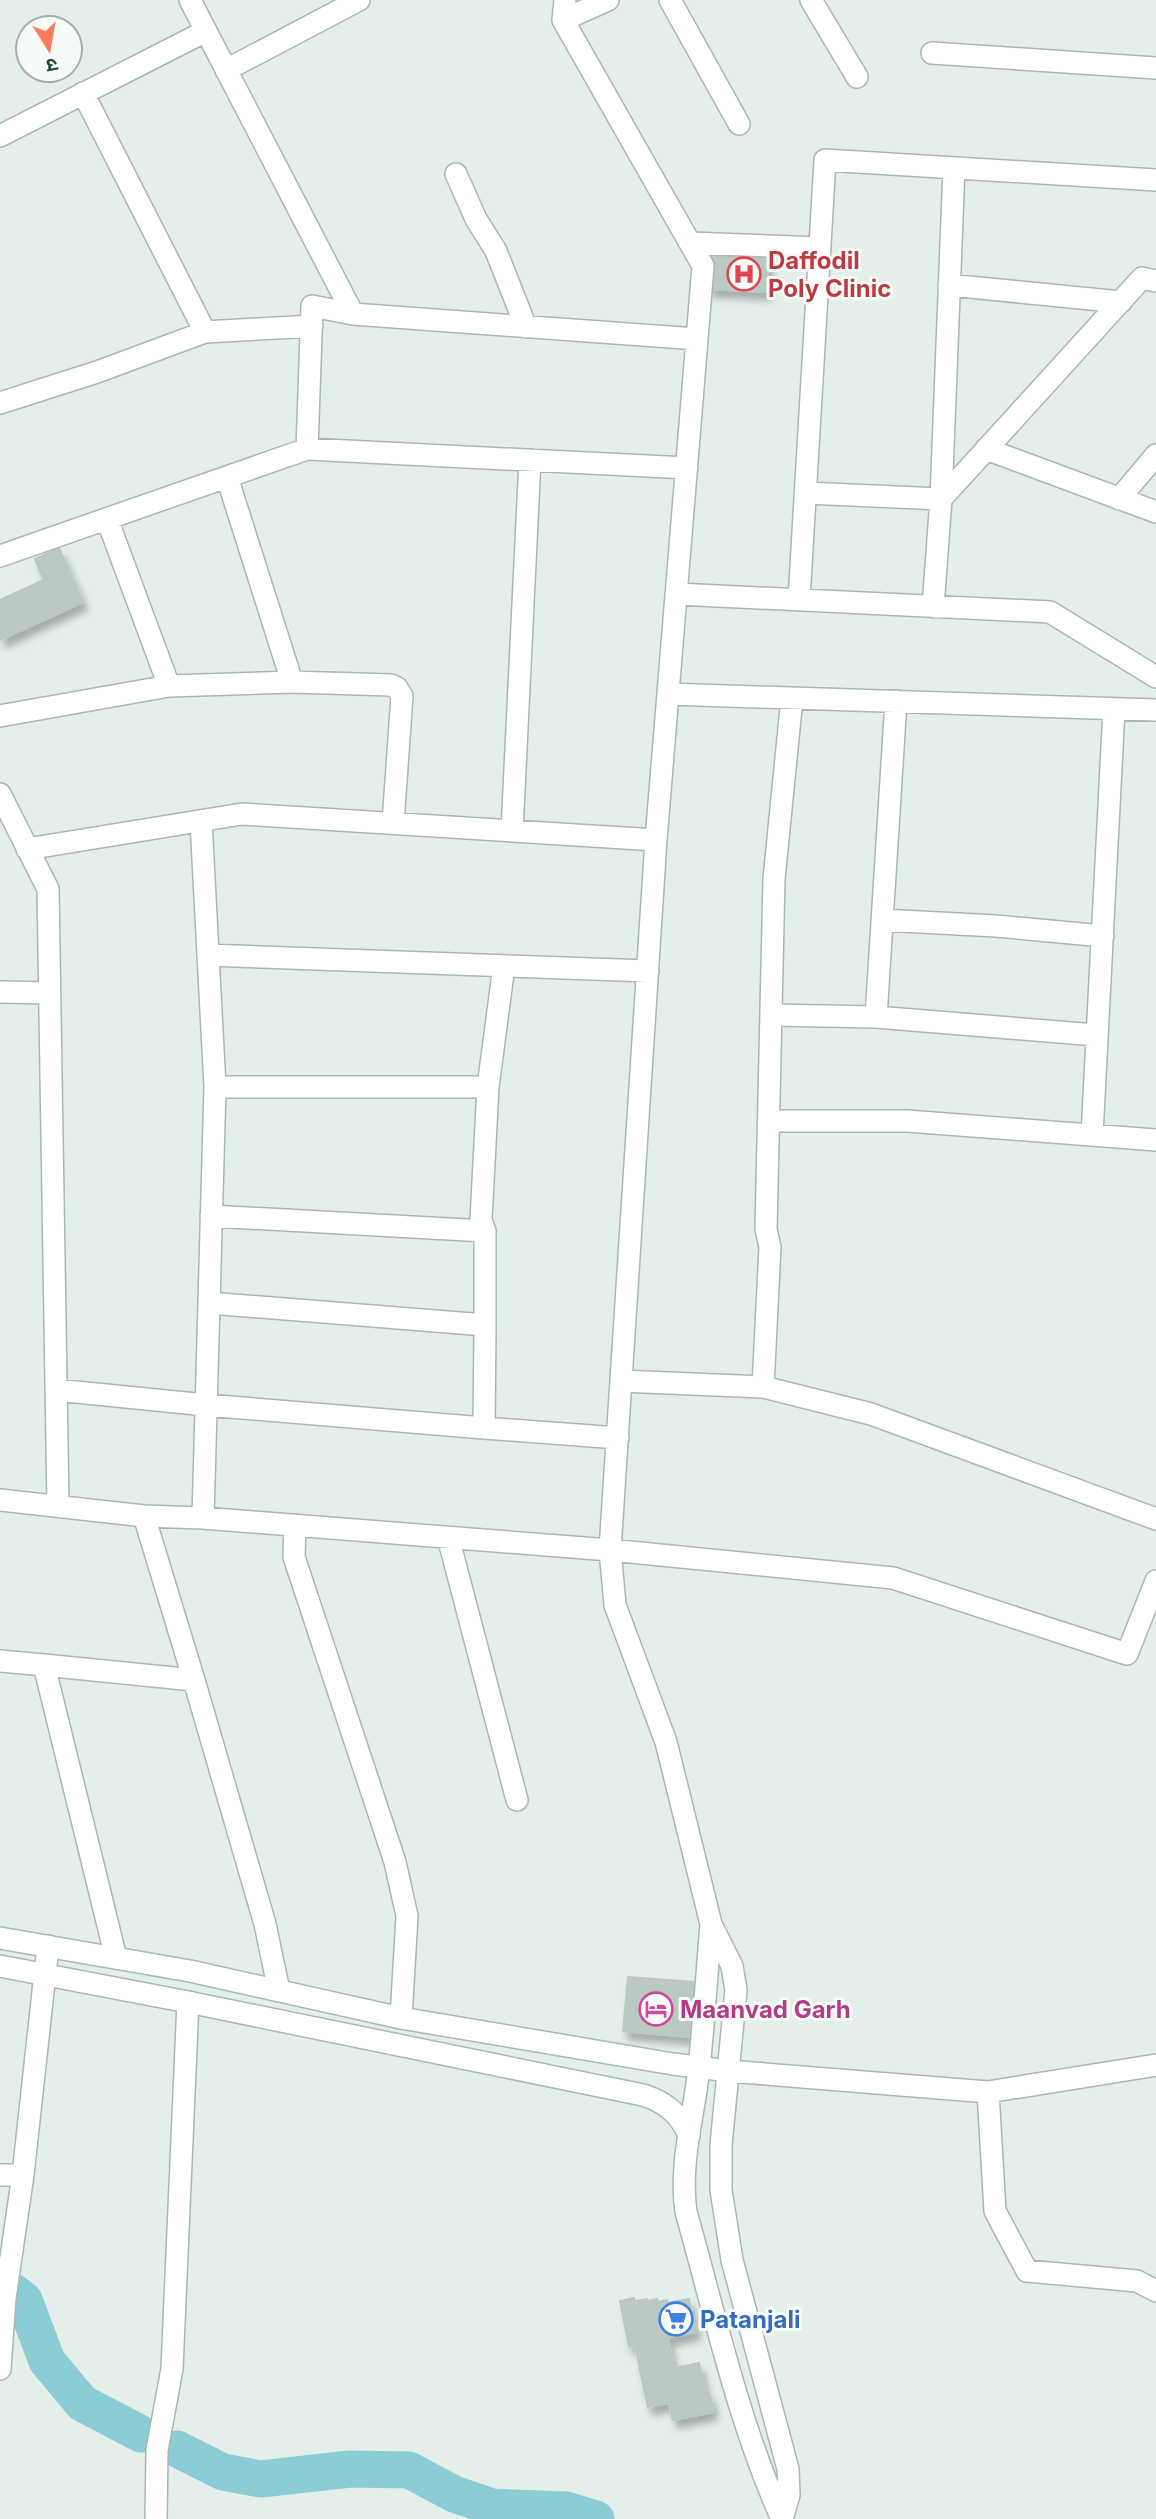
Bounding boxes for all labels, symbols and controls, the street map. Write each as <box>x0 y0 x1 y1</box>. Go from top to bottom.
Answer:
north arrow <box>14 14 84 84</box>
text: उ <box>44 53 60 78</box>
place label: Daffodil Poly Clinic <box>768 246 891 303</box>
hospital icon: Daffodil Poly Clinic <box>725 255 763 293</box>
hotel icon: Maanvad Garh <box>637 1990 675 2028</box>
place label: Maanvad Garh <box>680 1995 851 2024</box>
supermarket icon: Patanjali <box>657 2300 695 2338</box>
place label: Patanjali <box>700 2305 800 2334</box>

